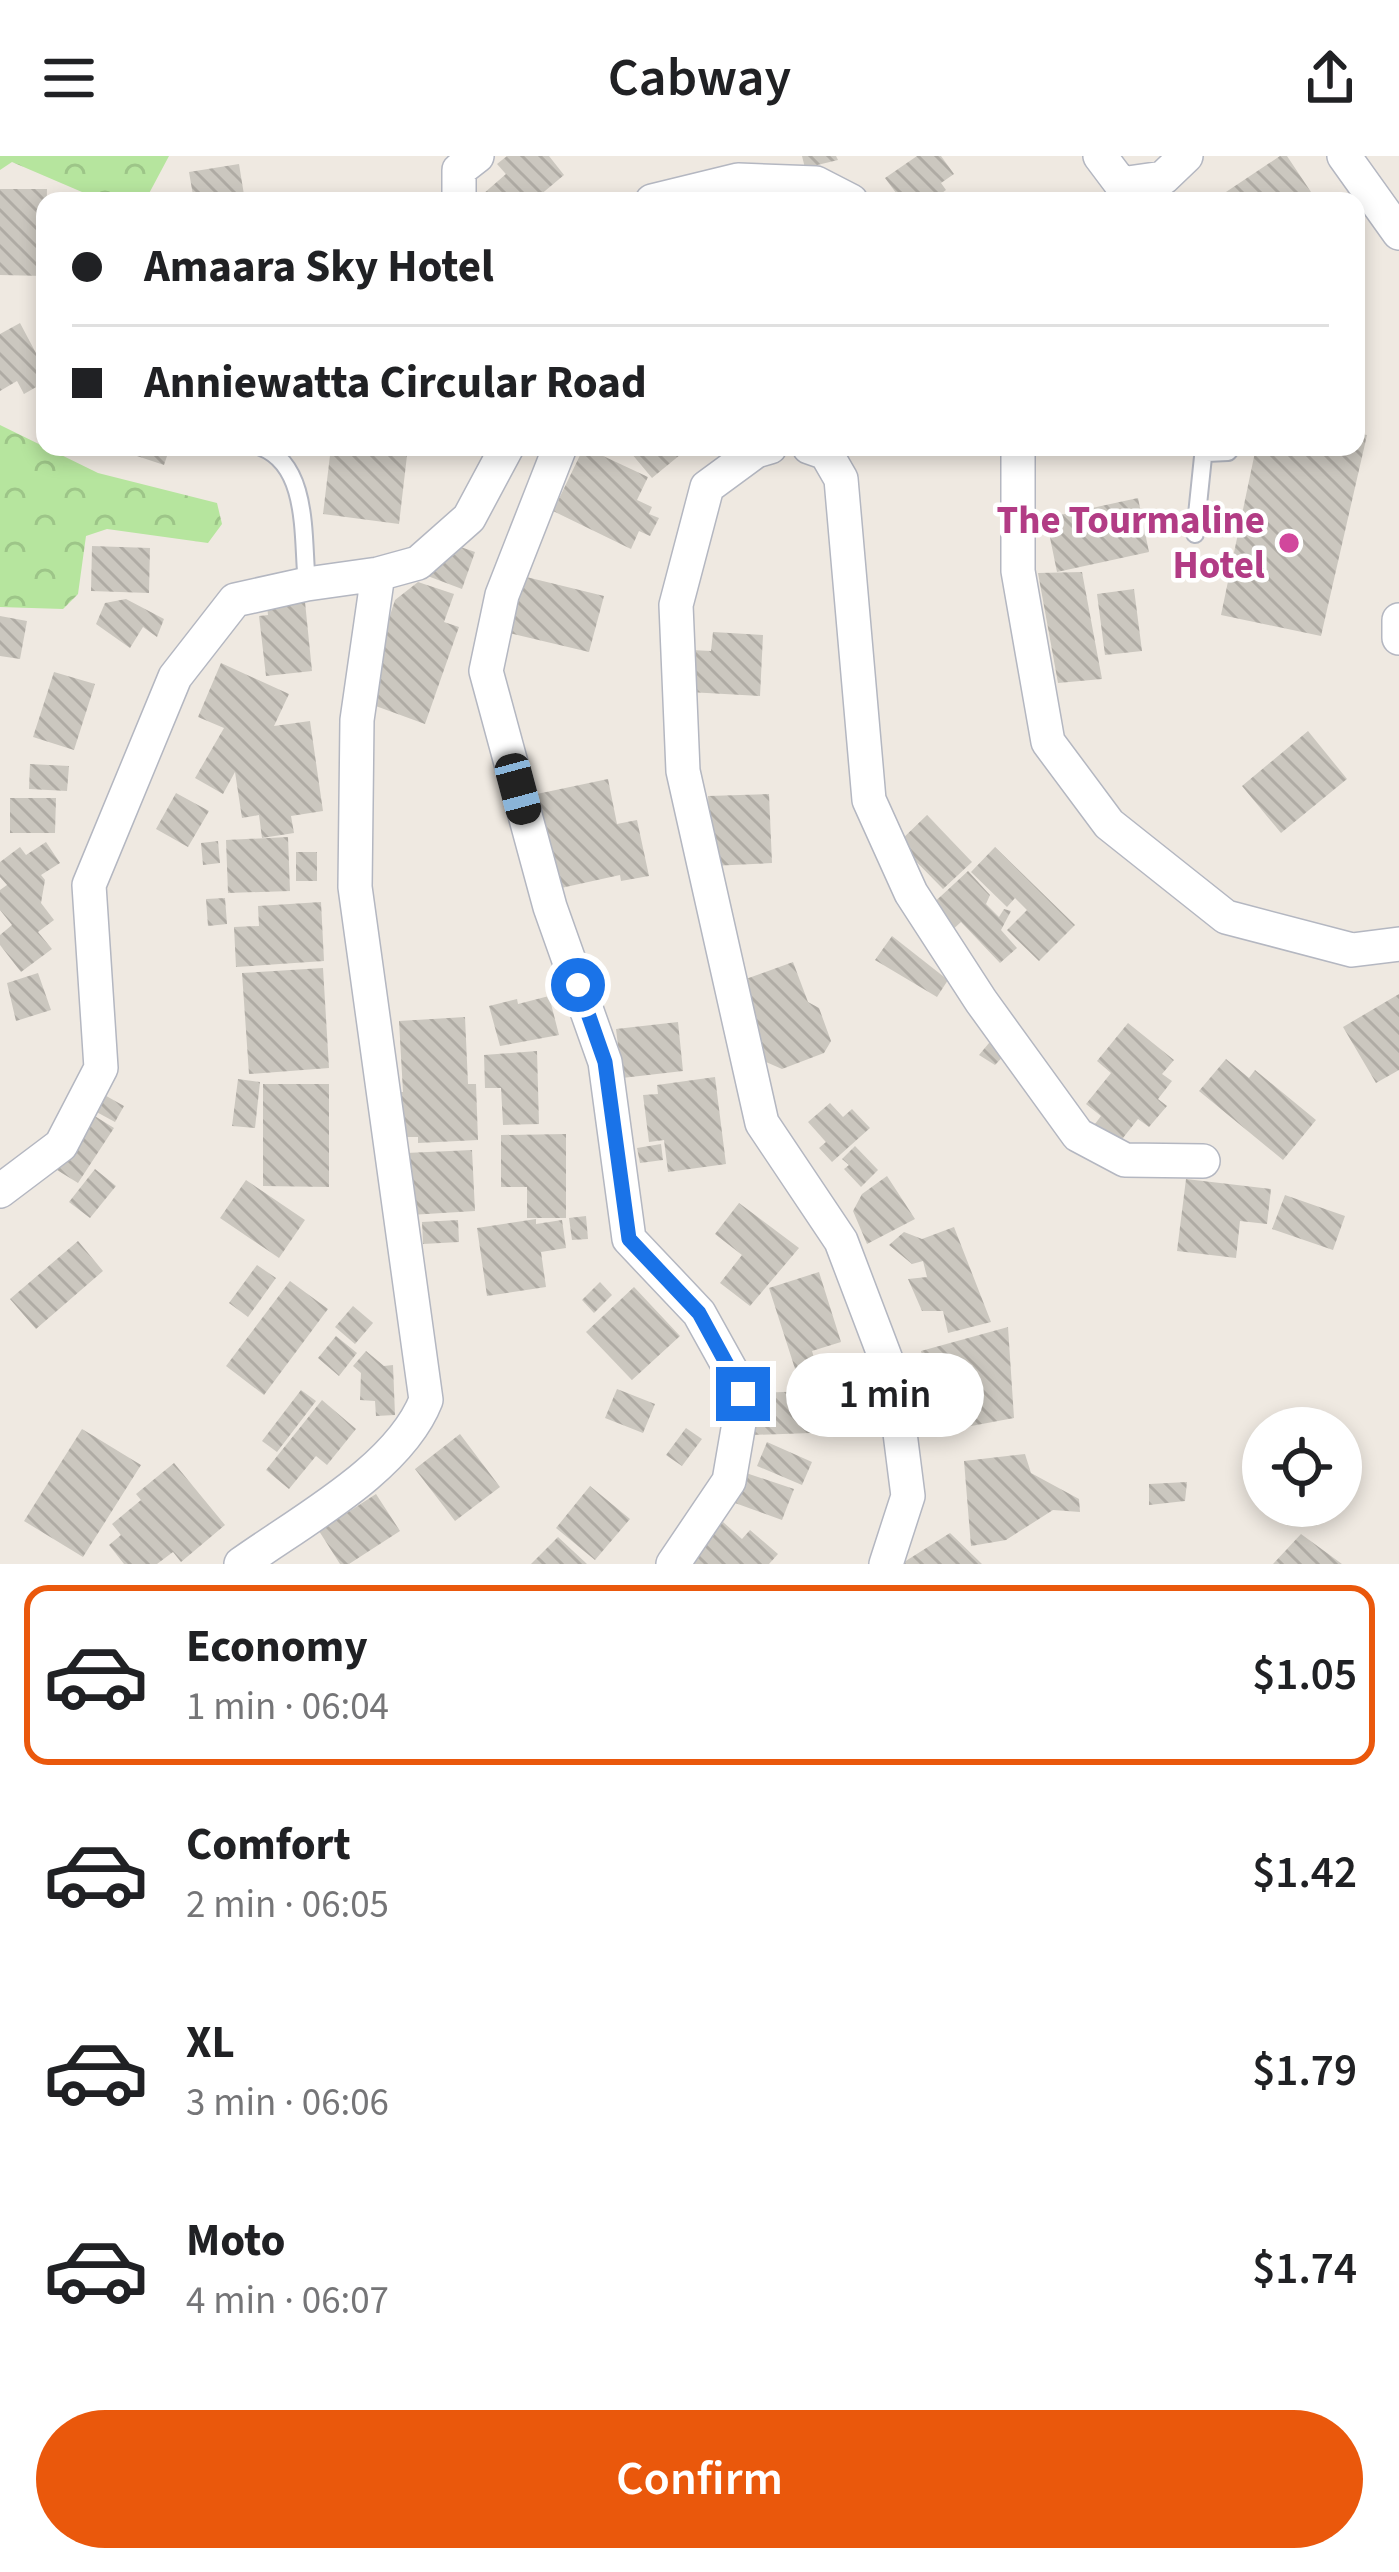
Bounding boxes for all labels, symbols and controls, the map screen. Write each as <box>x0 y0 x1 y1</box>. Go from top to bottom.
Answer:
text: Cabway <box>608 40 791 117</box>
icon: menu <box>36 45 102 111</box>
icon: share <box>1297 45 1363 111</box>
text: Amaara Sky Hotel <box>144 235 494 299</box>
text: Anniewatta Circular Road <box>144 351 647 415</box>
place label: The Tourmaline Hotel <box>997 493 1265 594</box>
marker: The Tourmaline Hotel <box>1276 530 1302 556</box>
car <box>491 750 545 828</box>
route start <box>551 958 605 1012</box>
callout: 1 min <box>785 1352 983 1436</box>
route end <box>716 1367 770 1421</box>
text: 1 min <box>839 1367 931 1423</box>
map controls <box>1242 1407 1362 1527</box>
button: locate <box>1242 1407 1362 1527</box>
text: Economy <box>186 1615 368 1679</box>
icon: car <box>42 1621 150 1729</box>
text: $1.05 <box>1252 1643 1357 1707</box>
text: 1 min · 06:04 <box>186 1679 389 1735</box>
text: Comfort <box>186 1813 351 1877</box>
icon: car <box>42 1819 150 1927</box>
text: $1.42 <box>1252 1841 1357 1905</box>
text: 2 min · 06:05 <box>186 1877 389 1933</box>
text: XL <box>186 2011 235 2075</box>
icon: car <box>42 2017 150 2125</box>
text: $1.79 <box>1252 2039 1357 2103</box>
text: 3 min · 06:06 <box>186 2075 389 2131</box>
text: Moto <box>186 2209 285 2273</box>
icon: car <box>42 2215 150 2323</box>
text: $1.74 <box>1252 2237 1357 2301</box>
text: 4 min · 06:07 <box>186 2273 389 2329</box>
button: Confirm <box>36 2410 1363 2548</box>

